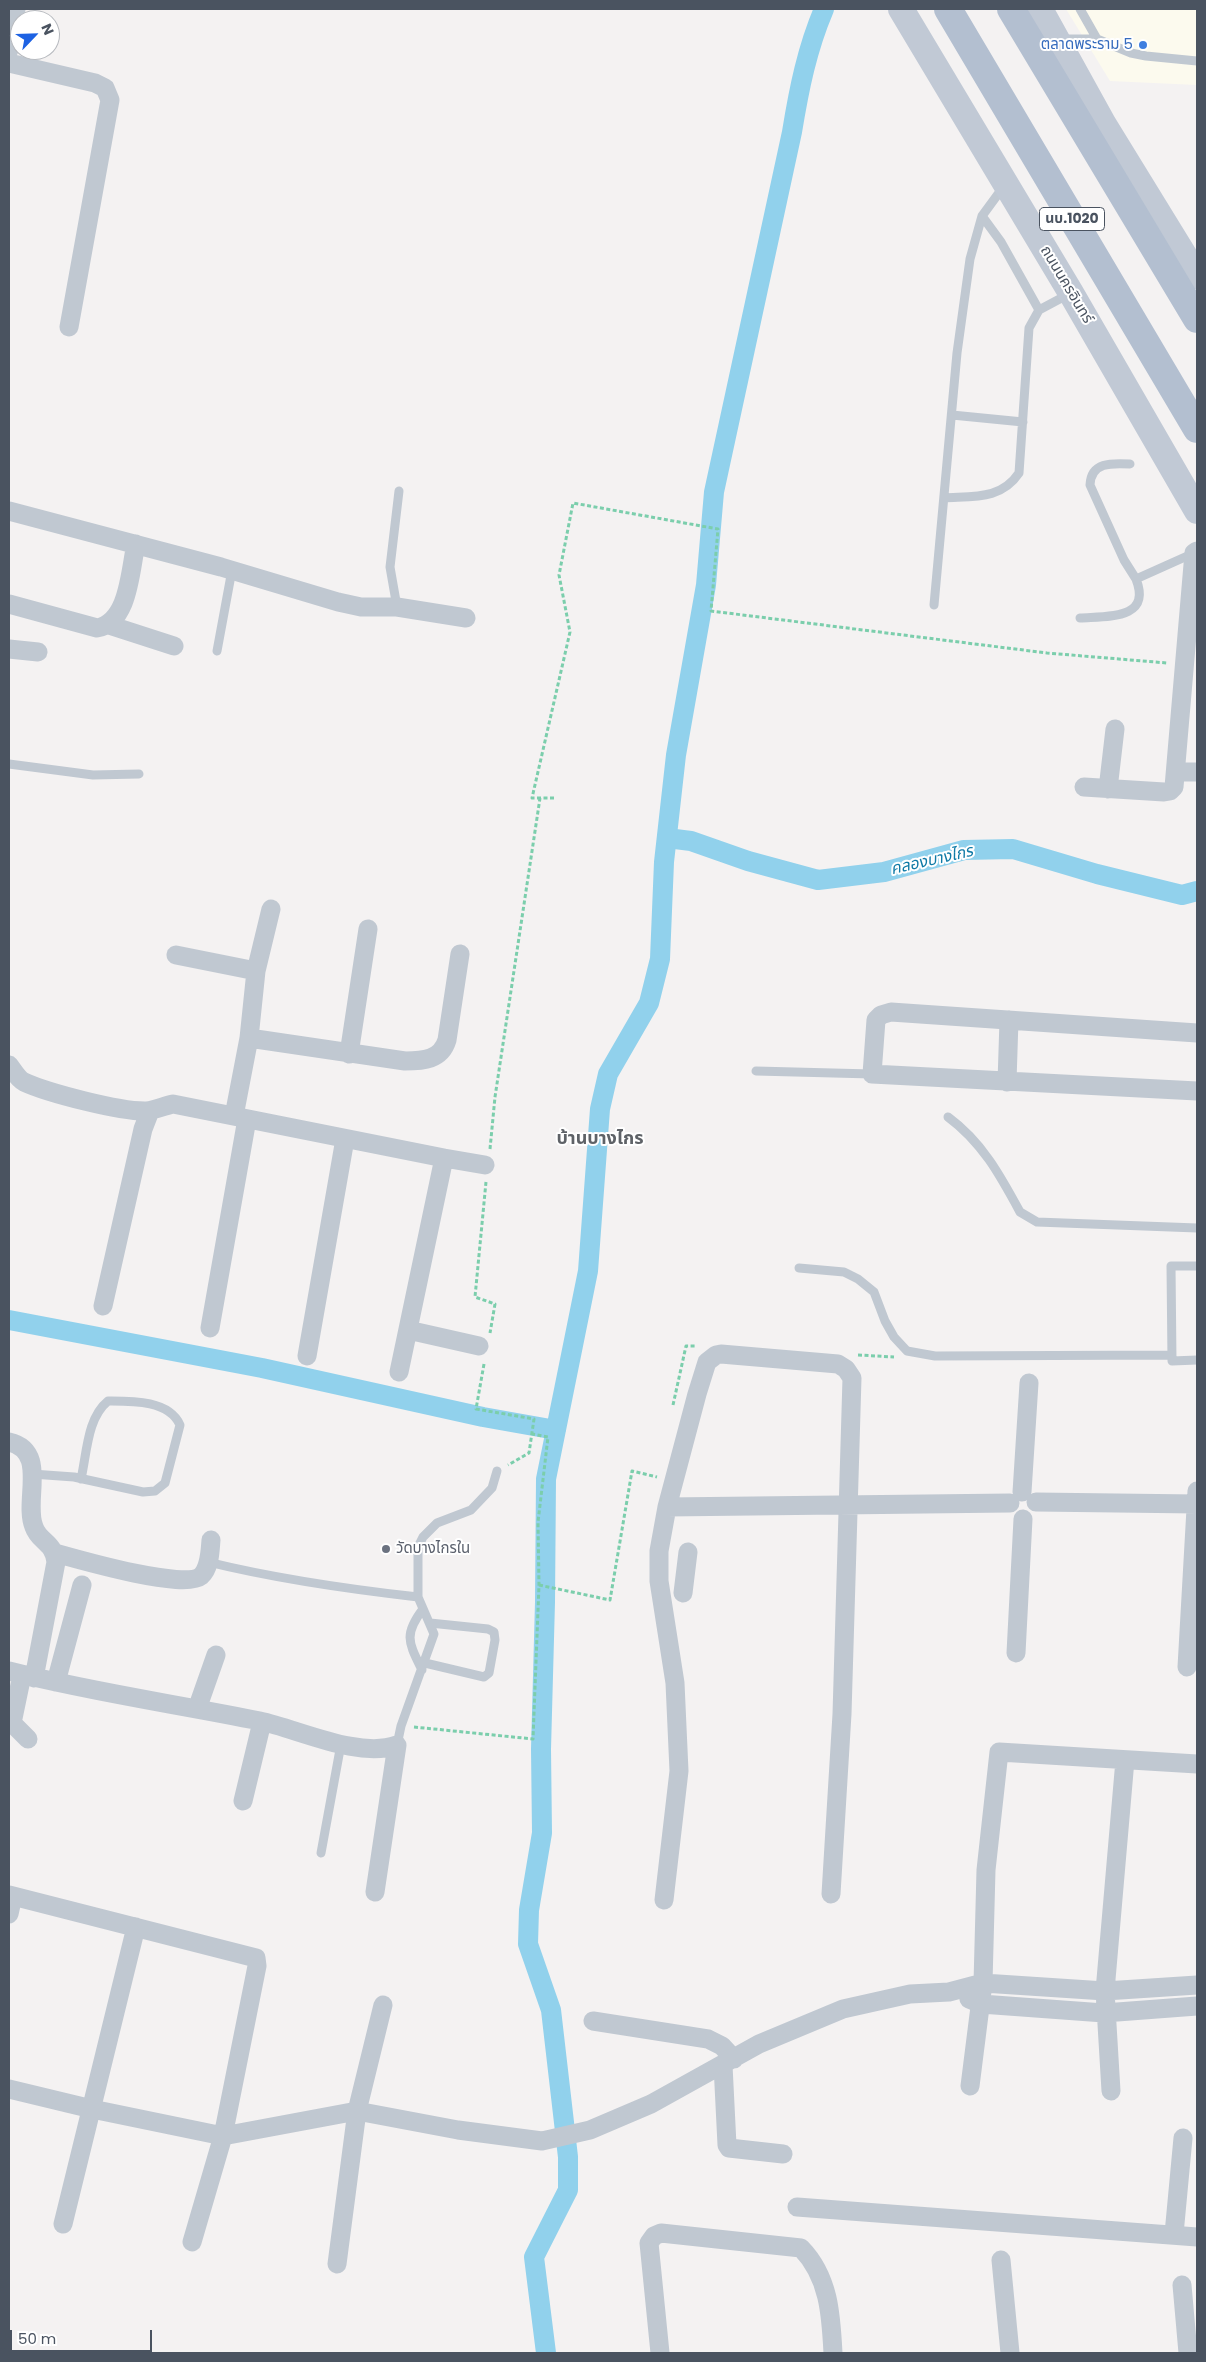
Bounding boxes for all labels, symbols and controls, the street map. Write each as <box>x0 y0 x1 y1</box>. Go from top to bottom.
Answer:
north arrow <box>10 10 60 60</box>
text: N <box>37 20 59 38</box>
place label: ตลาดพระราม 5 <box>1041 36 1133 54</box>
marker: ตลาดพระราม 5 <box>1137 39 1149 51</box>
road number: นบ.1020 <box>1040 208 1104 230</box>
street label: ถนนนครอินทร์ <box>1036 243 1096 327</box>
water label: คลองบางไกร <box>889 842 975 880</box>
district label: บ้านบางไกร <box>556 1128 644 1150</box>
place label: วัดบางไกรใน <box>396 1540 470 1558</box>
marker: วัดบางไกรใน <box>380 1543 392 1555</box>
scale bar <box>12 2320 155 2352</box>
text: 50 m <box>18 2328 56 2349</box>

